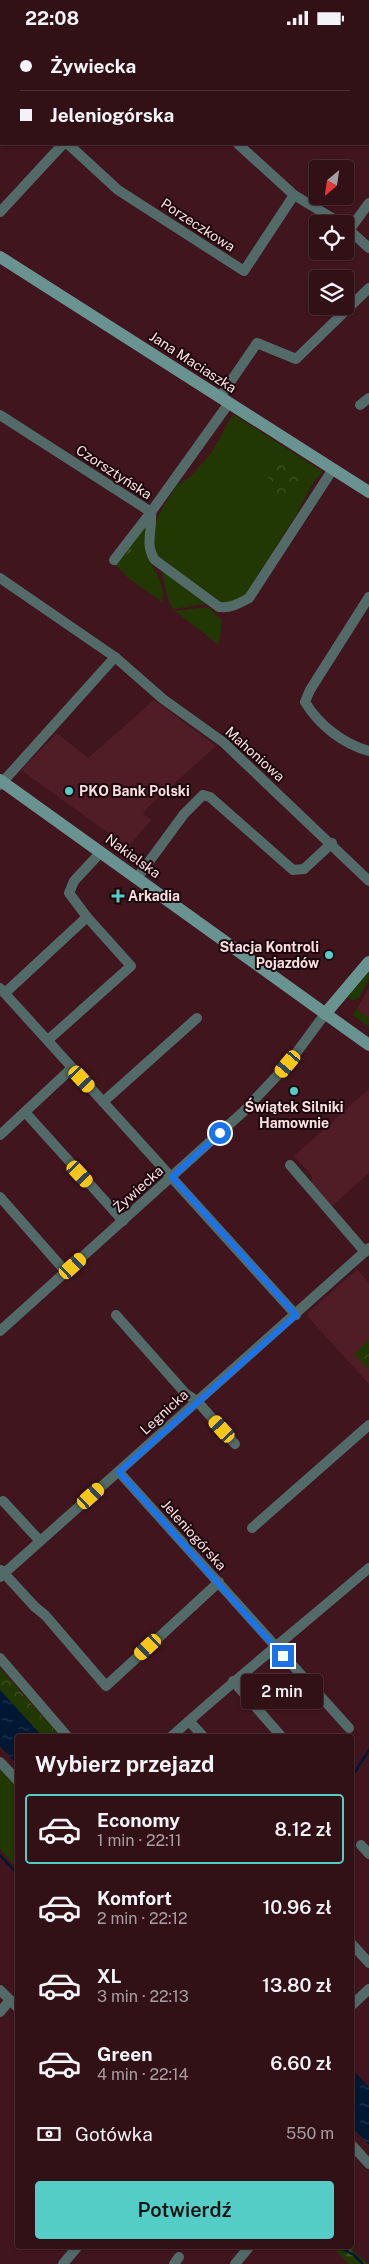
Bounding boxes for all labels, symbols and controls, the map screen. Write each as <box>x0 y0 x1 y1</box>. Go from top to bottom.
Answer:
text: 22:08 <box>25 7 79 29</box>
text: Żywiecka <box>50 55 136 77</box>
text: Jeleniogórska <box>50 104 174 126</box>
north arrow <box>309 160 354 205</box>
map controls <box>309 160 354 315</box>
street label: Porzeczkowa <box>158 195 238 255</box>
button: locate <box>309 215 354 260</box>
button: layers <box>309 270 354 315</box>
street label: Jana Maciaszka <box>147 328 239 396</box>
street label: Czorsztyńska <box>73 442 155 502</box>
street label: Mahoniowa <box>222 723 288 785</box>
place label: PKO Bank Polski <box>79 783 190 799</box>
marker: PKO Bank Polski <box>63 785 75 797</box>
street label: Nakielska <box>102 831 164 881</box>
place label: Arkadia <box>128 888 180 904</box>
marker: Arkadia <box>112 890 124 902</box>
place label: Stacja Kontroli Pojazdów <box>219 939 319 971</box>
marker: Stacja Kontroli Pojazdów <box>323 949 335 961</box>
car <box>272 1048 303 1080</box>
car <box>66 1063 97 1095</box>
marker: Świątek Silniki Hamownie <box>288 1085 300 1097</box>
place label: Świątek Silniki Hamownie <box>244 1097 344 1131</box>
route start <box>209 1122 231 1144</box>
car <box>64 1158 95 1190</box>
street label: Żywiecka <box>108 1161 166 1216</box>
car <box>56 1250 89 1282</box>
street label: Legnicka <box>137 1386 191 1438</box>
car <box>206 1413 237 1445</box>
car <box>74 1480 107 1512</box>
street label: Jeleniogórska <box>158 1497 230 1573</box>
car <box>131 1631 164 1663</box>
route end <box>272 1645 294 1667</box>
callout: 2 min <box>242 1673 324 1709</box>
text: 2 min <box>261 1682 303 1701</box>
text: Wybierz przejazd <box>35 1751 215 1777</box>
icon: car <box>37 1807 82 1852</box>
text: Economy <box>97 1809 180 1831</box>
text: 8.12 zł <box>274 1818 332 1840</box>
text: 1 min · 22:11 <box>97 1831 182 1850</box>
icon: car <box>37 1885 82 1930</box>
text: Komfort <box>97 1887 172 1909</box>
text: 10.96 zł <box>262 1896 332 1918</box>
text: 2 min · 22:12 <box>97 1909 188 1928</box>
icon: car <box>37 1963 82 2008</box>
text: XL <box>97 1965 122 1987</box>
text: 13.80 zł <box>262 1974 332 1996</box>
text: 3 min · 22:13 <box>97 1987 189 2006</box>
icon: car <box>37 2041 82 2086</box>
text: Green <box>97 2043 152 2065</box>
text: 6.60 zł <box>270 2052 332 2074</box>
text: 4 min · 22:14 <box>97 2065 189 2084</box>
icon: cash <box>35 2120 63 2148</box>
text: Gotówka <box>75 2123 153 2145</box>
text: 550 m <box>286 2124 334 2143</box>
button: Potwierdź <box>35 2181 334 2239</box>

